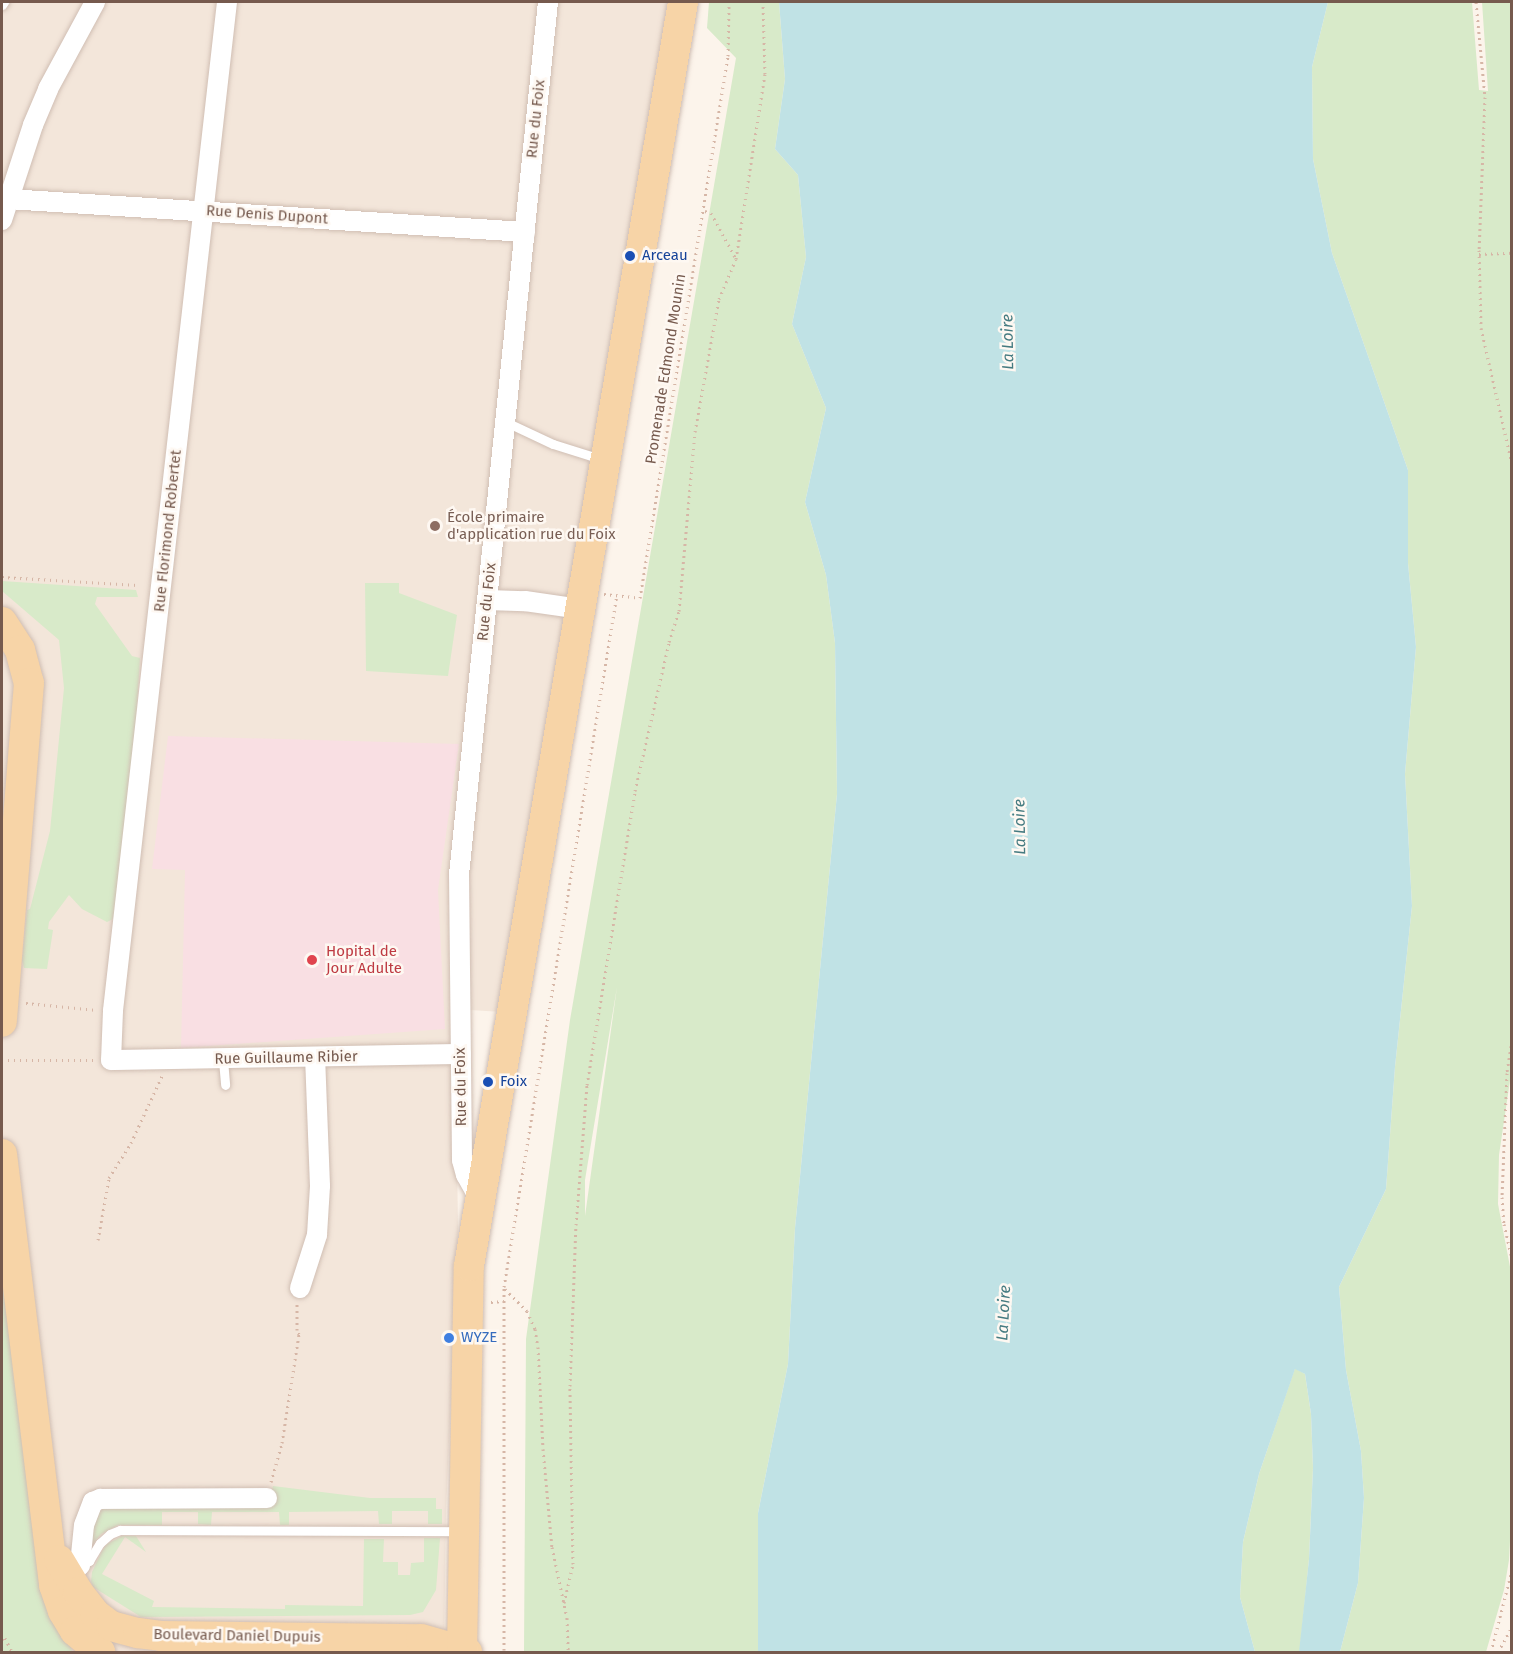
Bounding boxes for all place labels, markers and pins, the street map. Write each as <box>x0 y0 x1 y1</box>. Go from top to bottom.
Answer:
place label: Arceau <box>642 247 688 265</box>
marker: Arceau <box>623 249 637 263</box>
place label: École primaire d'application rue du Foix <box>447 508 615 543</box>
marker: École primaire d'application rue du Foix <box>428 519 442 533</box>
place label: Hopital de Jour Adulte <box>326 942 402 977</box>
marker: Hopital de Jour Adulte <box>303 951 321 969</box>
place label: Foix <box>500 1073 527 1091</box>
marker: Foix <box>481 1075 495 1089</box>
place label: WYZE <box>461 1329 497 1347</box>
marker: WYZE <box>442 1331 456 1345</box>

